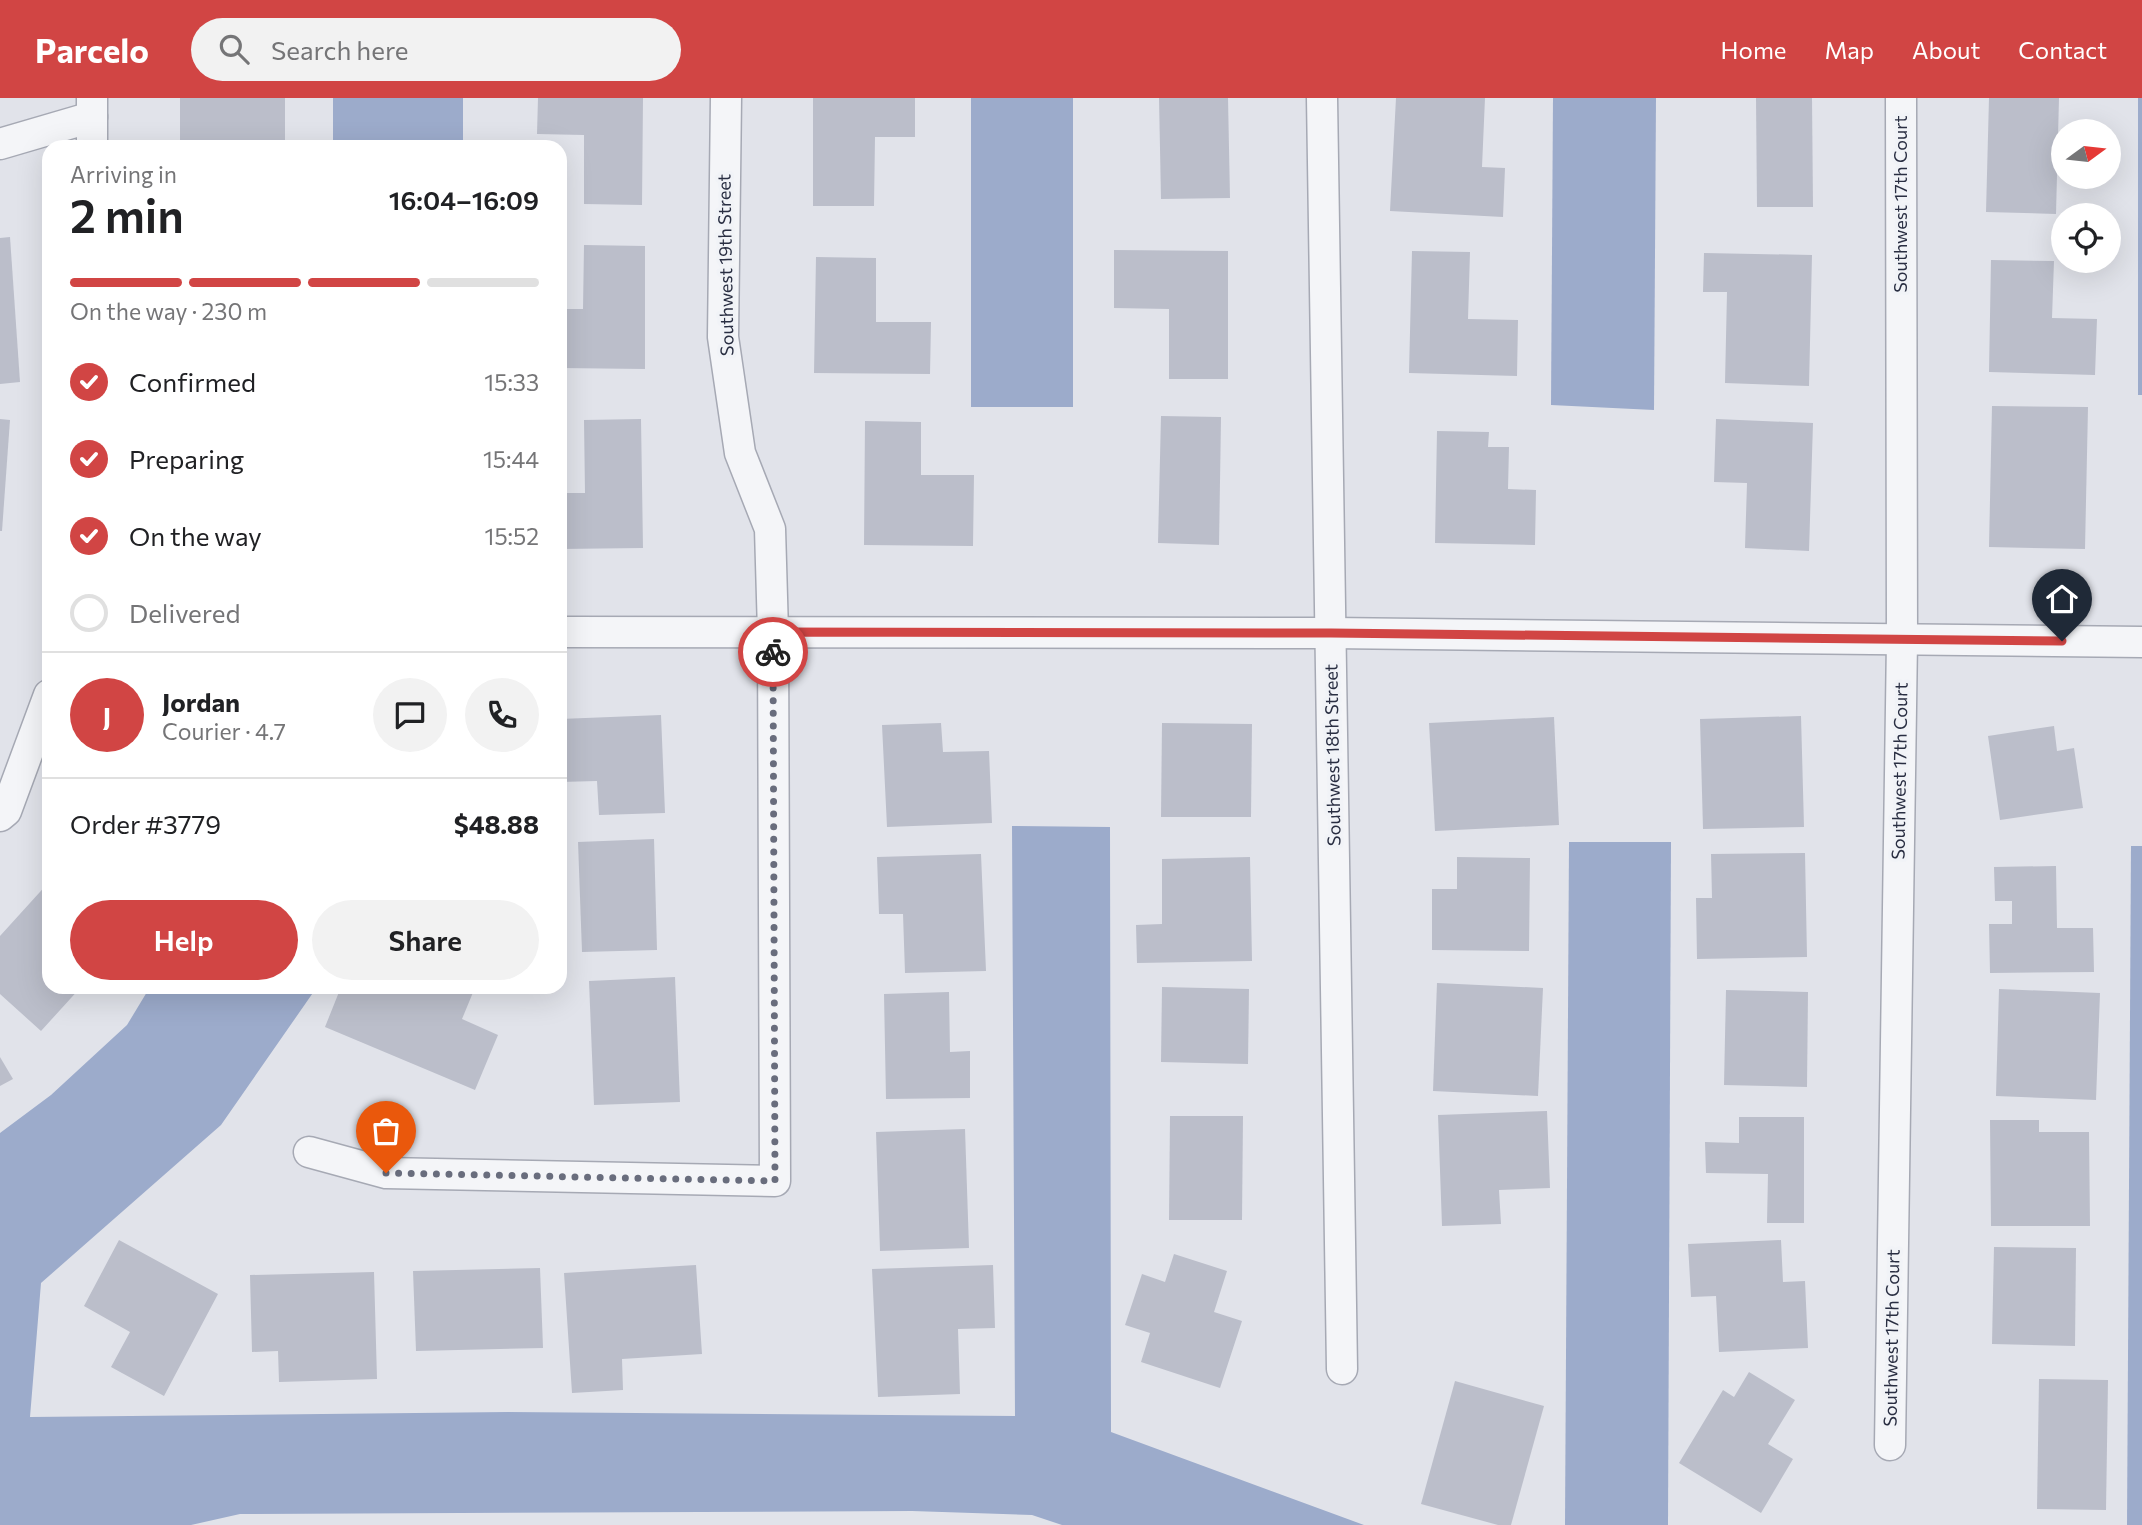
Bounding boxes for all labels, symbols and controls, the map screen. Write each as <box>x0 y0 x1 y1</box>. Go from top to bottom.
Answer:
search box <box>191 18 681 81</box>
text: Parcelo <box>35 29 149 70</box>
icon: search <box>215 30 253 68</box>
text: Search here <box>271 34 409 65</box>
text: Home <box>1721 35 1787 64</box>
text: Map <box>1825 35 1874 64</box>
text: About <box>1912 35 1980 64</box>
text: Contact <box>2018 35 2107 64</box>
street label: Southwest 17th Court <box>1889 115 1911 293</box>
north arrow <box>2051 119 2121 189</box>
map controls <box>2051 119 2121 273</box>
text: Arriving in <box>70 160 177 188</box>
street label: Southwest 19th Street <box>712 174 738 356</box>
text: 16:04–16:09 <box>389 184 539 215</box>
text: 2 min <box>70 186 184 242</box>
button: locate <box>2051 203 2121 273</box>
text: On the way · 230 m <box>70 297 267 325</box>
icon: check <box>70 363 108 401</box>
text: Confirmed <box>129 366 256 397</box>
text: 15:33 <box>484 368 539 396</box>
icon: check <box>70 440 108 478</box>
text: Preparing <box>129 443 244 474</box>
text: 15:44 <box>483 445 539 473</box>
icon: check <box>70 517 108 555</box>
text: On the way <box>129 520 262 551</box>
text: 15:52 <box>485 522 539 550</box>
pin <box>2032 569 2092 641</box>
icon: home <box>2043 580 2081 618</box>
text: Delivered <box>129 597 240 628</box>
courier <box>738 617 808 687</box>
icon: bike <box>754 633 792 671</box>
street label: Southwest 18th Street <box>1319 664 1345 846</box>
button: chat <box>373 678 447 752</box>
button: phone <box>465 678 539 752</box>
street label: Southwest 17th Court <box>1886 682 1912 860</box>
text: Jordan <box>162 686 240 717</box>
text: J <box>103 700 111 731</box>
text: Courier · 4.7 <box>162 717 286 745</box>
text: Order #3779 <box>70 808 221 839</box>
text: $48.88 <box>454 808 539 839</box>
button: Help <box>70 900 298 980</box>
button: Share <box>312 900 539 980</box>
pin <box>356 1101 416 1173</box>
icon: bag <box>367 1112 405 1150</box>
street label: Southwest 17th Court <box>1878 1249 1904 1427</box>

